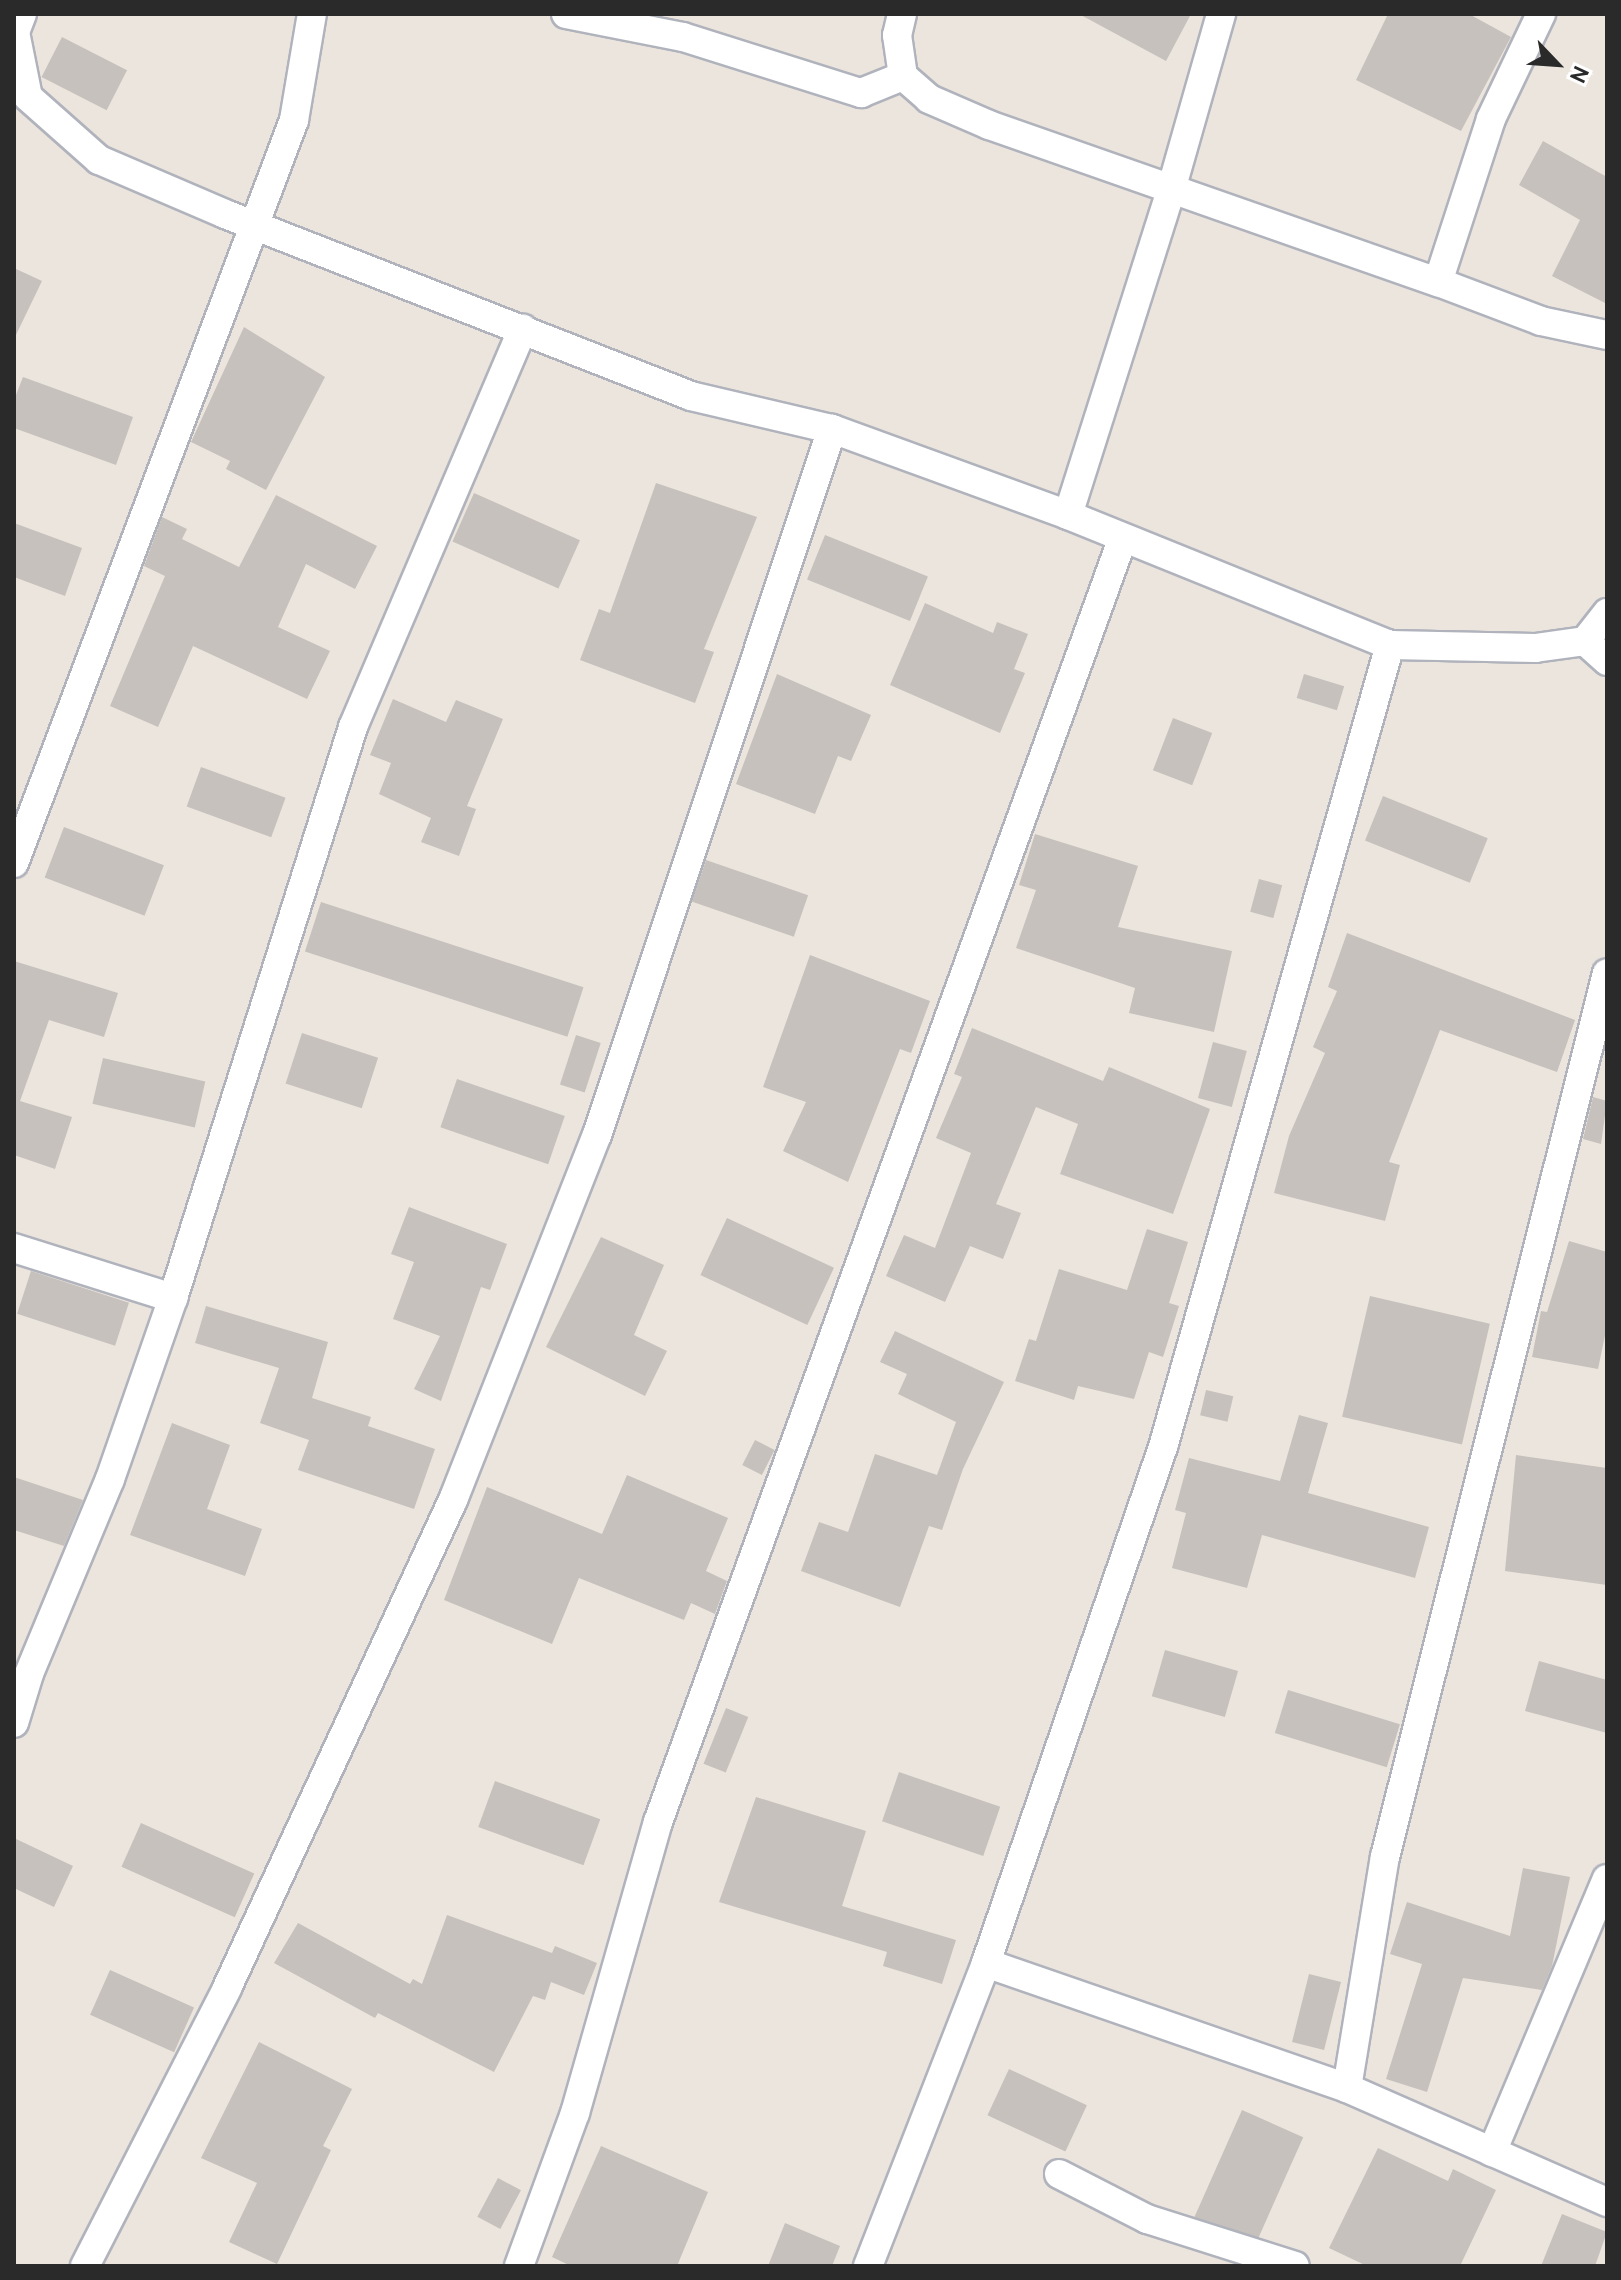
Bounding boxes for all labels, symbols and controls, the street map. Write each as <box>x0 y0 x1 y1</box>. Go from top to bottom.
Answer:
north arrow <box>1517 24 1597 104</box>
text: N <box>1564 62 1595 87</box>

